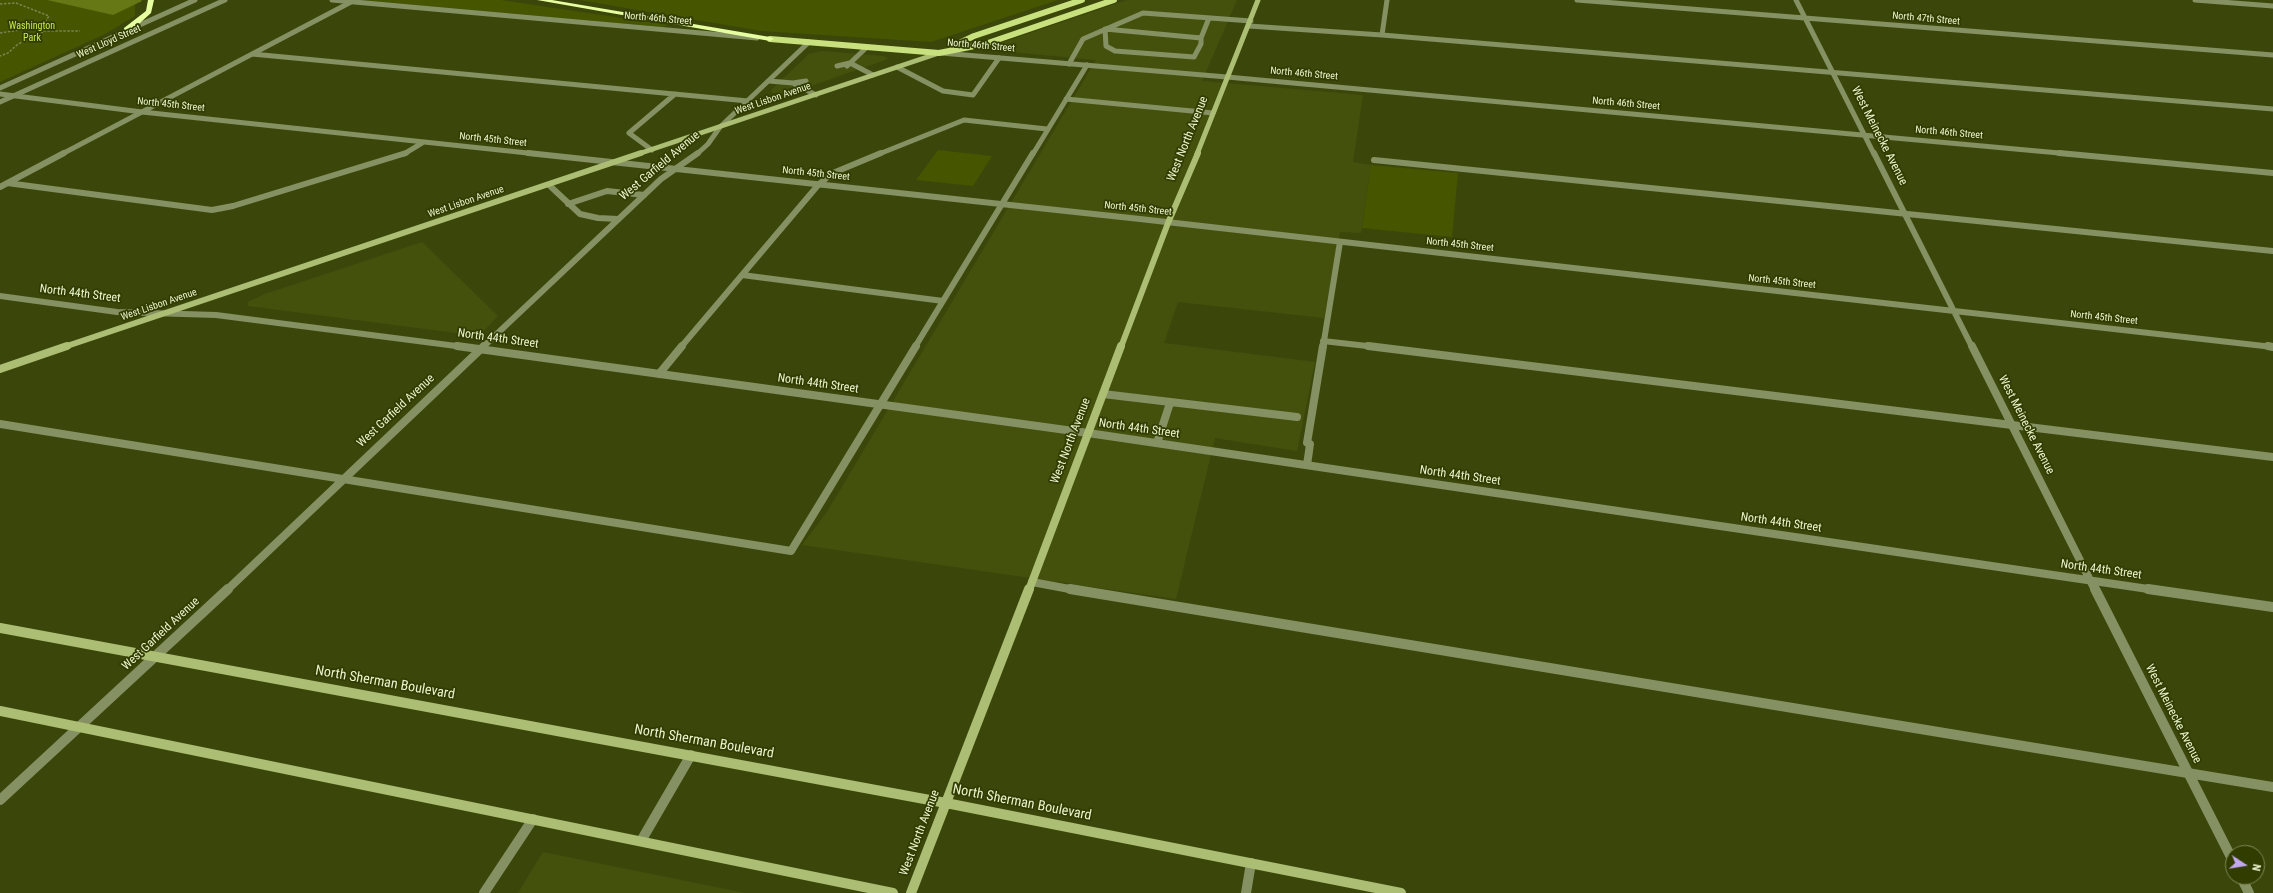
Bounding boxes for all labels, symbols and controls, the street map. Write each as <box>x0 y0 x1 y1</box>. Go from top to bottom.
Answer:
street label: North 46th Street <box>624 10 692 28</box>
street label: North 47th Street <box>1892 10 1960 28</box>
park label: Washington Park <box>9 20 55 44</box>
street label: West Lloyd Street <box>75 23 143 61</box>
street label: North 46th Street <box>947 37 1015 55</box>
street label: North 46th Street <box>1270 65 1338 83</box>
street label: West Lisbon Avenue <box>733 80 813 118</box>
street label: West Meinecke Avenue <box>1848 84 1910 188</box>
street label: West North Avenue <box>1164 94 1212 184</box>
street label: North 45th Street <box>137 95 205 115</box>
street label: North 46th Street <box>1592 95 1660 113</box>
street label: North 46th Street <box>1915 124 1983 142</box>
street label: West Garfield Avenue <box>617 128 703 204</box>
street label: North 45th Street <box>459 130 527 150</box>
street label: North 45th Street <box>782 164 850 184</box>
street label: West Lisbon Avenue <box>426 183 506 221</box>
street label: North 45th Street <box>1104 199 1172 219</box>
street label: North 45th Street <box>1426 235 1494 255</box>
street label: North 45th Street <box>1748 272 1816 292</box>
street label: North 44th Street <box>39 282 121 306</box>
street label: West Lisbon Avenue <box>119 286 199 324</box>
street label: North 45th Street <box>2070 308 2138 328</box>
street label: North 44th Street <box>457 326 539 352</box>
street label: North 44th Street <box>777 371 859 397</box>
street label: West Garfield Avenue <box>354 372 438 450</box>
street label: West Meinecke Avenue <box>1995 373 2057 477</box>
street label: West North Avenue <box>1048 396 1094 486</box>
street label: North 44th Street <box>1098 416 1180 442</box>
street label: North 44th Street <box>1419 463 1501 489</box>
street label: North 44th Street <box>1740 510 1822 536</box>
street label: North 44th Street <box>2060 557 2142 583</box>
street label: West Garfield Avenue <box>119 595 203 673</box>
street label: North Sherman Boulevard <box>314 662 456 704</box>
street label: West Meinecke Avenue <box>2142 662 2204 766</box>
street label: North Sherman Boulevard <box>633 721 775 763</box>
street label: North Sherman Boulevard <box>951 781 1093 825</box>
street label: West North Avenue <box>897 788 943 878</box>
north arrow <box>2225 845 2265 885</box>
text: N <box>2249 863 2263 872</box>

